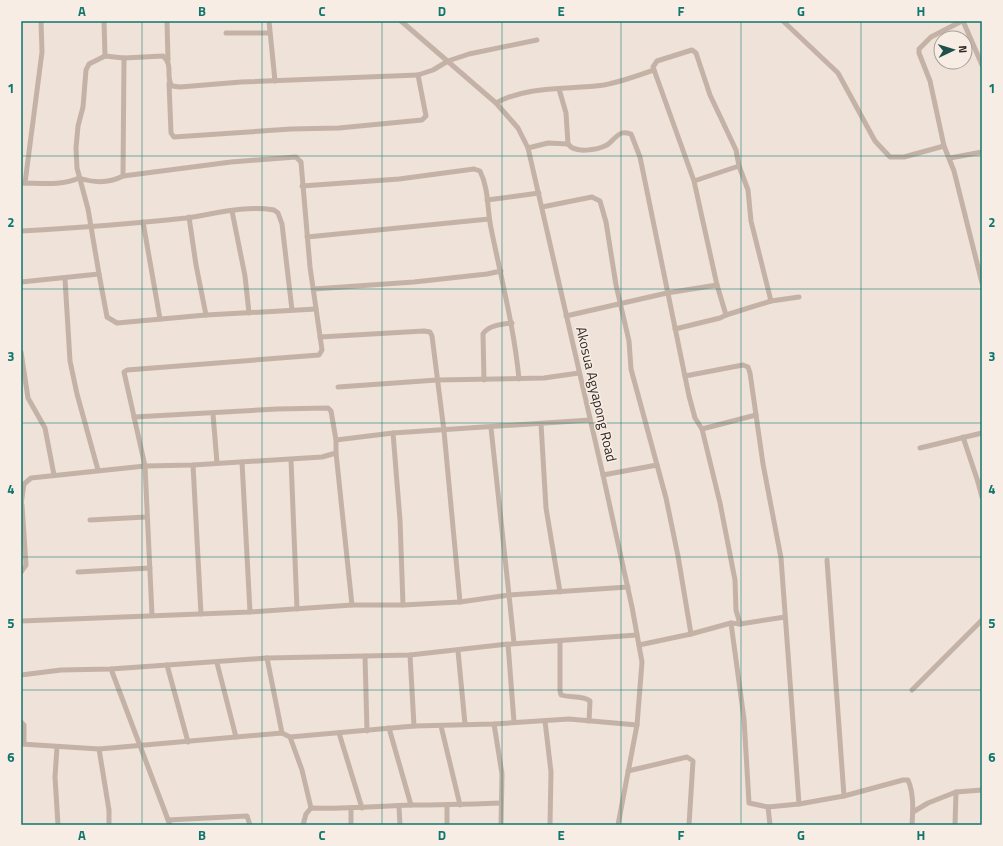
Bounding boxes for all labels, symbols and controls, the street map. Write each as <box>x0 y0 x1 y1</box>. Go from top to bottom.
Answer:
text: A <box>78 1 86 21</box>
text: B <box>198 1 206 21</box>
text: C <box>318 1 326 21</box>
text: D <box>438 1 446 21</box>
text: E <box>557 1 565 21</box>
text: F <box>678 1 685 21</box>
text: G <box>797 1 805 21</box>
text: H <box>917 1 925 21</box>
north arrow <box>933 30 973 70</box>
text: N <box>955 45 971 54</box>
text: 1 <box>7 78 15 98</box>
text: 1 <box>988 78 996 98</box>
text: 2 <box>7 212 15 232</box>
text: 2 <box>988 212 996 232</box>
street label: Akosua Agyapong Road <box>571 324 623 464</box>
text: 3 <box>7 346 15 366</box>
text: 3 <box>988 346 996 366</box>
text: 4 <box>7 479 15 499</box>
text: 4 <box>988 479 996 499</box>
text: 5 <box>7 613 15 633</box>
text: 5 <box>988 613 996 633</box>
text: 6 <box>7 747 15 767</box>
text: 6 <box>988 747 996 767</box>
text: A <box>78 825 86 845</box>
text: B <box>198 825 206 845</box>
text: C <box>318 825 326 845</box>
text: D <box>438 825 446 845</box>
text: E <box>557 825 565 845</box>
text: F <box>678 825 685 845</box>
text: G <box>797 825 805 845</box>
text: H <box>917 825 925 845</box>

